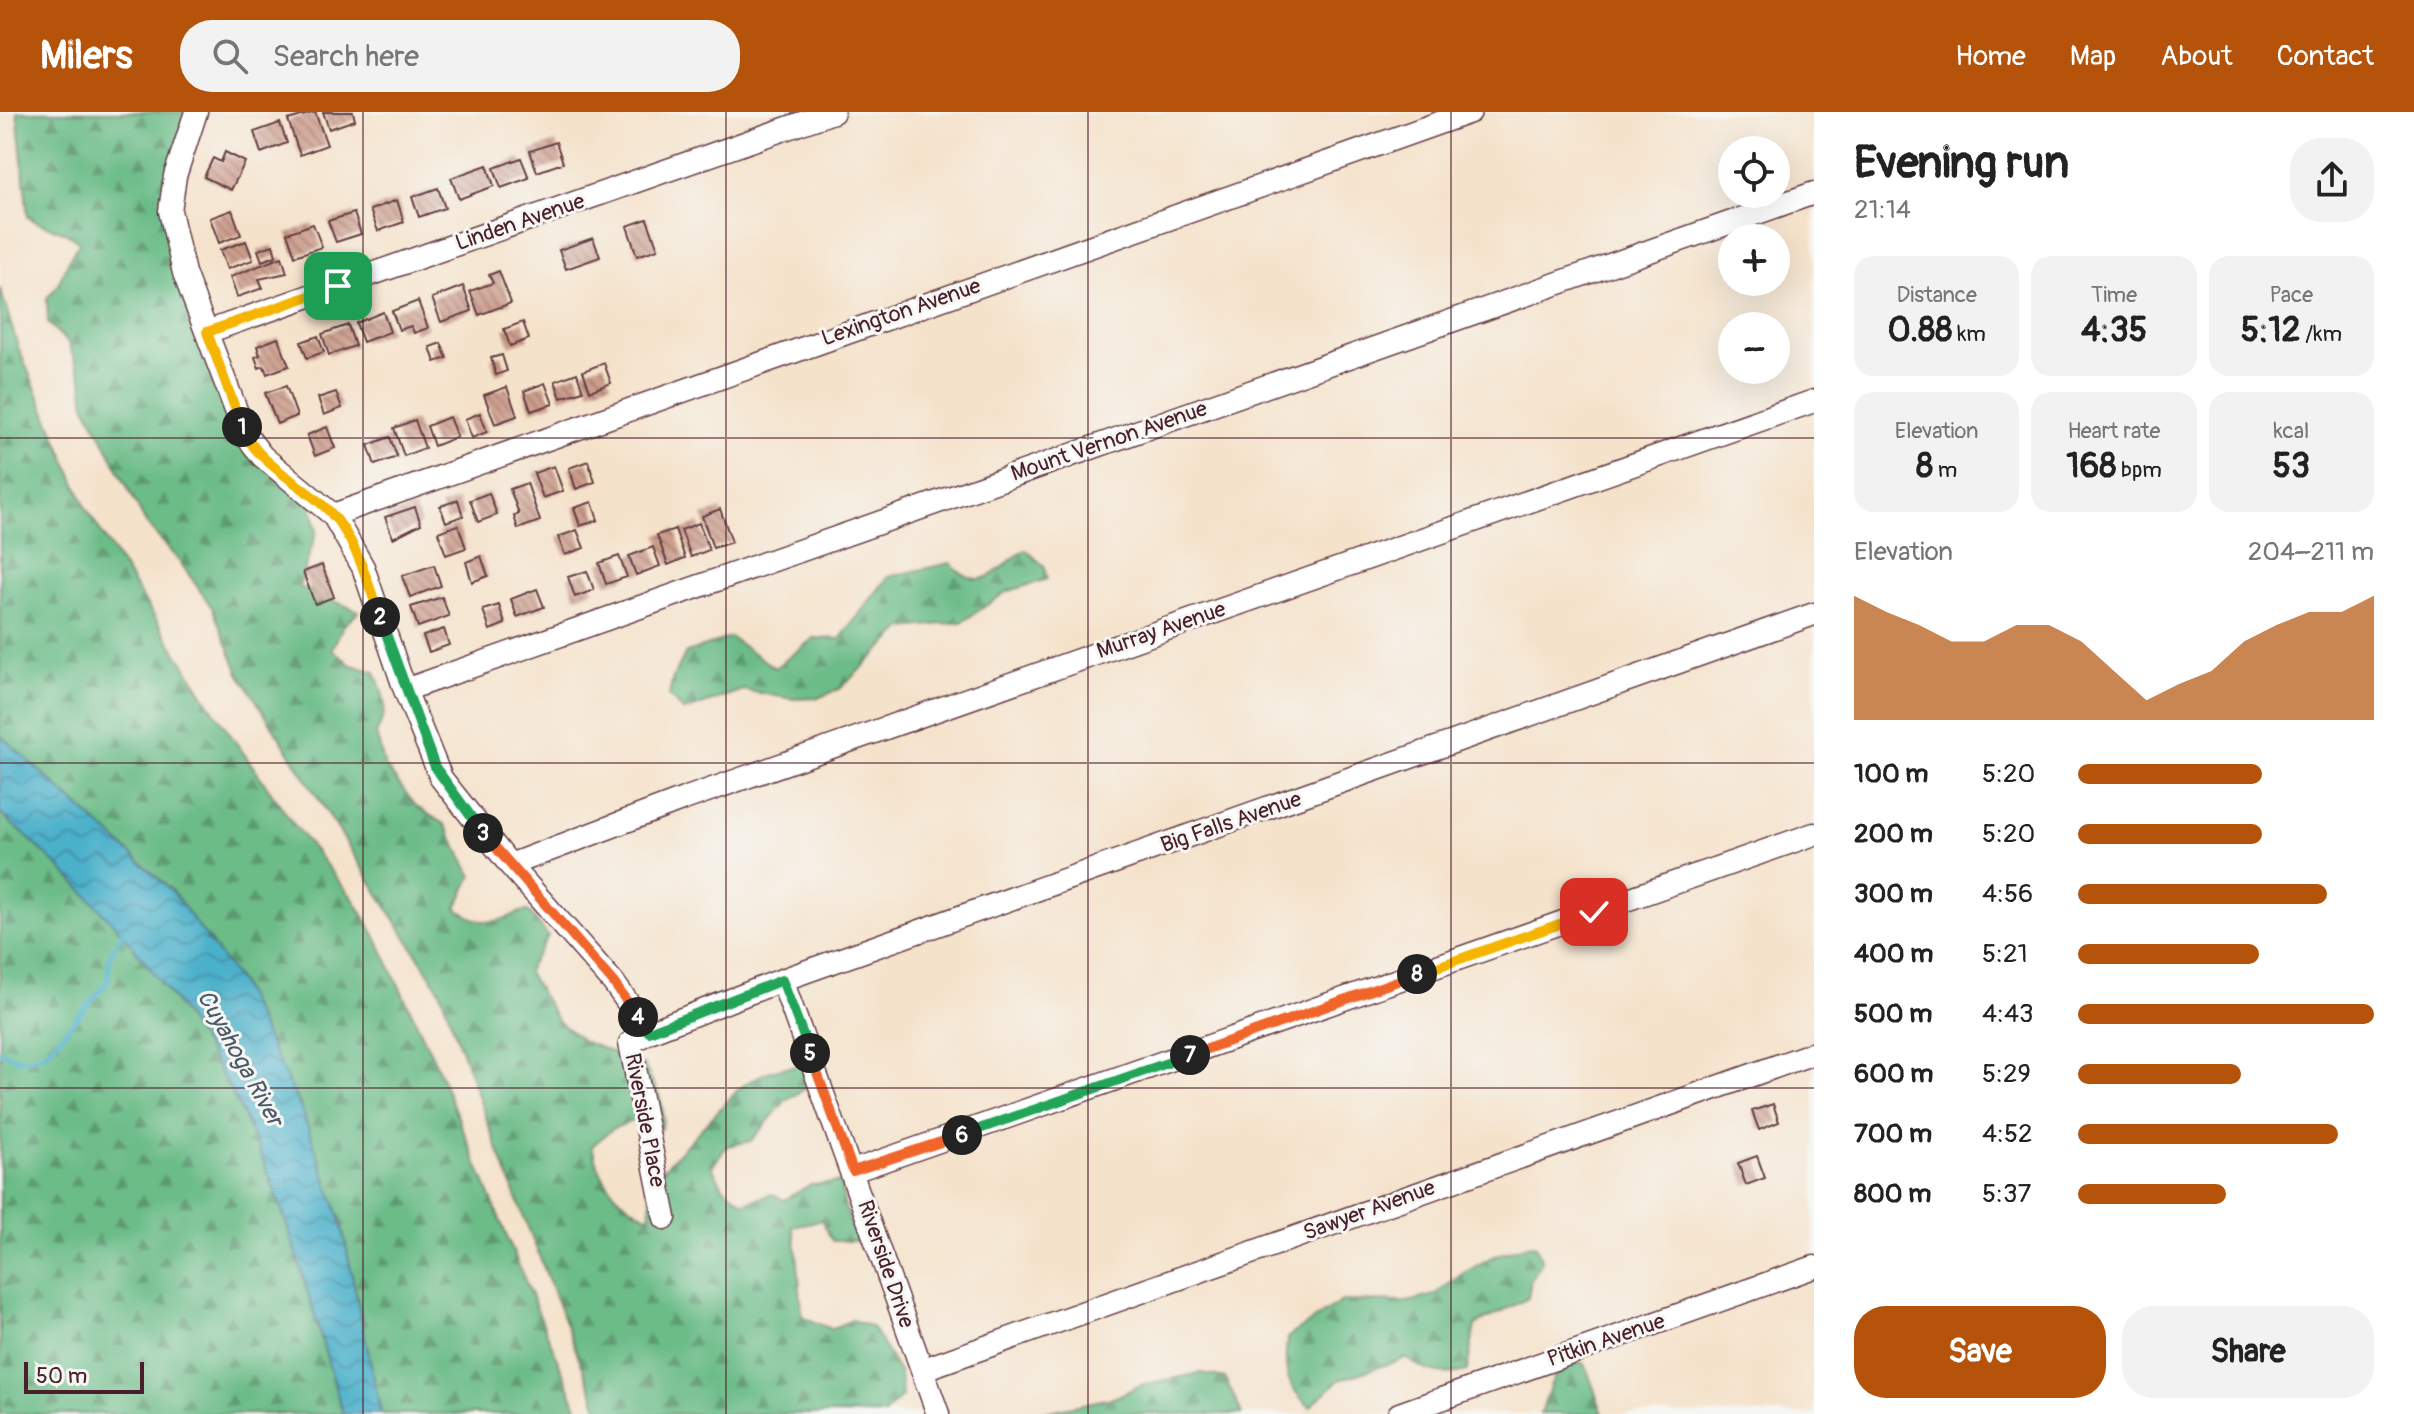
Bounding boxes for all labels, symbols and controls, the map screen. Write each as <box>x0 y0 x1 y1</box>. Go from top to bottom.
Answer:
search box <box>180 20 740 92</box>
text: Milers <box>40 32 132 80</box>
icon: search <box>208 34 252 78</box>
text: Search here <box>272 38 419 75</box>
text: Home <box>1955 39 2026 74</box>
text: Map <box>2070 39 2116 74</box>
text: About <box>2160 39 2233 74</box>
text: Contact <box>2277 39 2374 74</box>
map controls <box>1718 136 1790 384</box>
button: locate <box>1718 136 1790 208</box>
text: Evening run <box>1854 136 2069 191</box>
button: share <box>2290 138 2374 222</box>
street label: Linden Avenue <box>452 187 588 257</box>
text: 21:14 <box>1854 194 1911 226</box>
button: + <box>1718 224 1790 296</box>
pin <box>304 252 372 320</box>
icon: arrive <box>316 264 360 308</box>
street label: Lexington Avenue <box>818 272 985 352</box>
text: Distance <box>1896 281 1977 309</box>
text: Time <box>2091 281 2137 309</box>
text: Pace <box>2270 281 2313 309</box>
text: 0.88 <box>1887 309 1952 352</box>
text: 4:35 <box>2081 309 2147 352</box>
text: 5:12 <box>2241 309 2301 352</box>
button: − <box>1718 312 1790 384</box>
text: km <box>1952 320 1986 348</box>
text: /km <box>2301 320 2342 348</box>
street label: Mount Vernon Avenue <box>1007 394 1211 488</box>
pin: 1 <box>222 407 262 447</box>
text: 1 <box>238 413 246 441</box>
text: Elevation <box>1895 417 1979 445</box>
text: Heart rate <box>2068 417 2160 445</box>
text: kcal <box>2273 417 2309 445</box>
text: 8 <box>1916 445 1933 488</box>
text: 168 <box>2066 445 2116 488</box>
text: 53 <box>2273 445 2310 488</box>
text: m <box>1933 456 1957 484</box>
text: bpm <box>2116 456 2162 484</box>
text: Elevation <box>1854 536 1953 568</box>
text: 204–211 m <box>2248 536 2374 568</box>
street label: Murray Avenue <box>1093 595 1229 665</box>
pin: 2 <box>360 597 400 637</box>
text: 2 <box>374 603 386 631</box>
text: 100 m <box>1854 758 1928 790</box>
text: 5:20 <box>1982 758 2035 790</box>
street label: Big Falls Avenue <box>1157 785 1305 859</box>
pin: 3 <box>463 813 503 853</box>
text: 200 m <box>1854 818 1933 850</box>
text: 5:20 <box>1982 818 2035 850</box>
text: 3 <box>477 819 489 847</box>
pin <box>1560 878 1628 946</box>
text: 300 m <box>1854 878 1933 910</box>
text: 4:56 <box>1982 878 2033 910</box>
icon: check <box>1572 890 1616 934</box>
text: 400 m <box>1854 938 1933 970</box>
text: 5:21 <box>1982 938 2028 970</box>
pin: 8 <box>1397 954 1437 994</box>
text: 8 <box>1411 960 1423 988</box>
water label: Cuyahoga River <box>191 985 291 1134</box>
pin: 4 <box>618 997 658 1037</box>
text: 500 m <box>1854 998 1932 1030</box>
text: 4:43 <box>1982 998 2034 1030</box>
text: 4 <box>632 1003 644 1031</box>
pin: 5 <box>790 1033 830 1073</box>
pin: 7 <box>1170 1035 1210 1075</box>
text: 5 <box>804 1039 816 1067</box>
text: 7 <box>1184 1041 1196 1069</box>
street label: Riverside Place <box>618 1051 672 1190</box>
text: 600 m <box>1854 1058 1933 1090</box>
text: 5:29 <box>1982 1058 2031 1090</box>
pin: 6 <box>942 1115 982 1155</box>
text: 700 m <box>1854 1118 1932 1150</box>
text: 4:52 <box>1982 1118 2033 1150</box>
text: 6 <box>956 1121 968 1149</box>
street label: Sawyer Avenue <box>1299 1173 1439 1247</box>
text: 800 m <box>1854 1178 1931 1210</box>
text: 5:37 <box>1982 1178 2031 1210</box>
street label: Riverside Drive <box>851 1196 921 1332</box>
button: Save <box>1854 1306 2106 1398</box>
button: Share <box>2122 1306 2374 1398</box>
street label: Pitkin Avenue <box>1543 1307 1669 1373</box>
scale bar <box>24 1358 144 1394</box>
text: 50 m <box>36 1362 87 1390</box>

